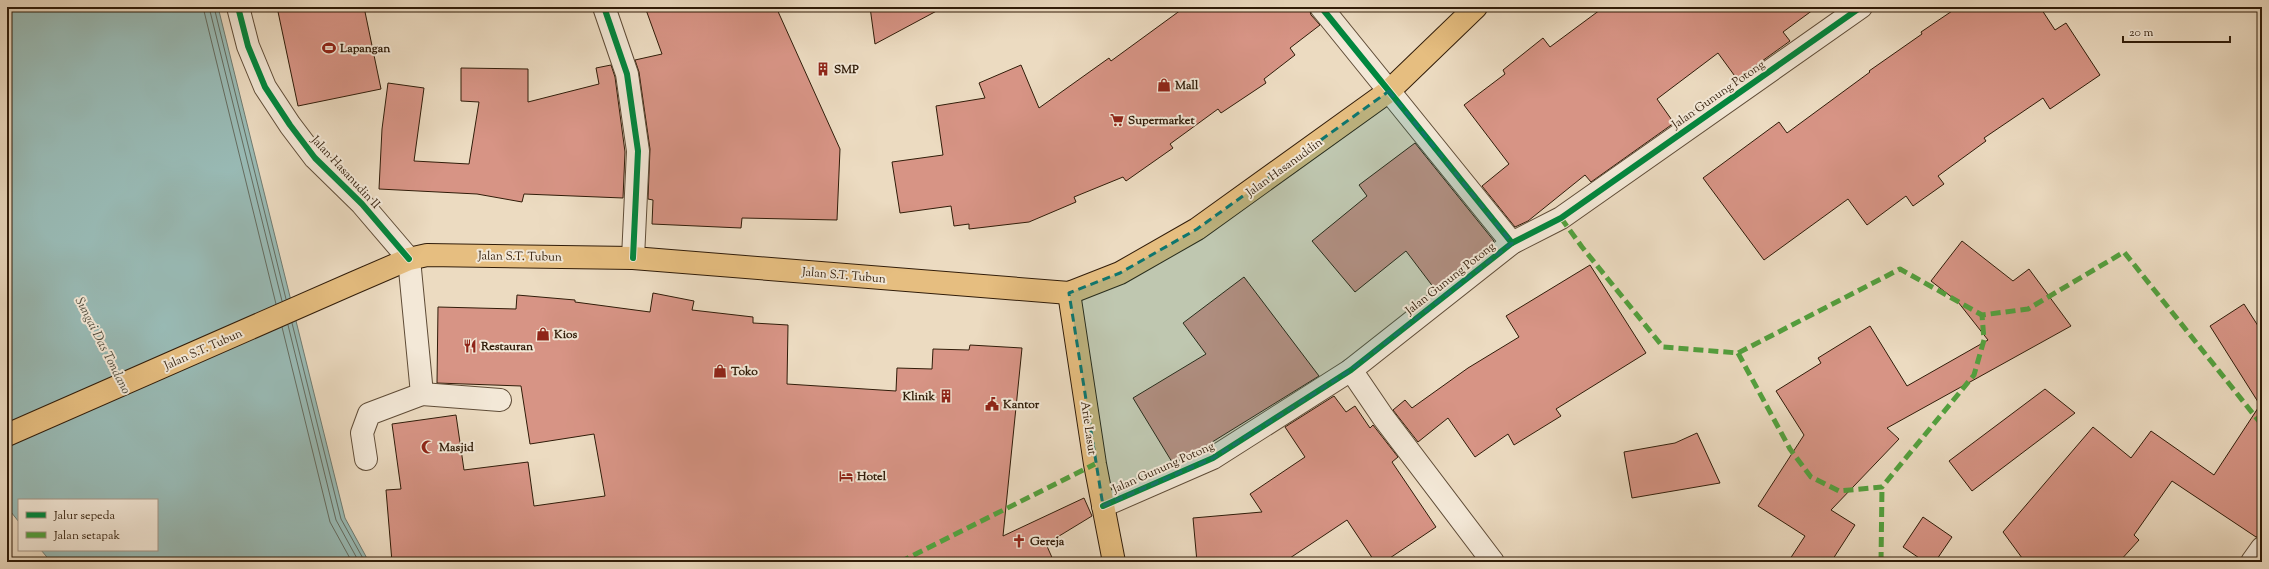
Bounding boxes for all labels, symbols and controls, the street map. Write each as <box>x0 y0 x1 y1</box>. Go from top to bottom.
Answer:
scale bar <box>2123 18 2230 44</box>
text: 20 m <box>2129 24 2154 42</box>
sports icon: Lapangan <box>321 40 337 56</box>
place label: Lapangan <box>339 40 391 58</box>
street label: Jalan Gunung Potong <box>1668 56 1769 134</box>
building icon: SMP <box>815 61 831 77</box>
place label: SMP <box>834 61 859 79</box>
shop icon: Mall <box>1156 77 1172 93</box>
place label: Mall <box>1174 77 1199 95</box>
supermarket icon: Supermarket <box>1109 112 1125 128</box>
place label: Supermarket <box>1128 112 1195 130</box>
street label: Jalan Hasanudin II <box>306 131 384 213</box>
street label: Jalan Hasanuddin <box>1242 134 1327 202</box>
street label: Jalan Gunung Potong <box>1401 238 1500 320</box>
street label: Jalan S.T. Tubun <box>477 247 562 267</box>
street label: Jalan S.T. Tubun <box>800 263 887 289</box>
water label: Sungai Das Tondano <box>70 294 135 398</box>
street label: Jalan S.T. Tubun <box>160 325 245 376</box>
shop icon: Kios <box>535 326 551 342</box>
place label: Kios <box>553 326 578 344</box>
restaurant icon: Restauran <box>462 338 478 354</box>
place label: Restauran <box>480 338 534 356</box>
shop icon: Toko <box>712 363 728 379</box>
place label: Toko <box>730 363 758 381</box>
place label: Klinik <box>902 388 935 406</box>
building icon: Klinik <box>938 388 954 404</box>
public building icon: Kantor <box>984 396 1000 412</box>
place label: Kantor <box>1002 396 1040 414</box>
street label: Arie Lasut <box>1075 400 1101 456</box>
street label: Jalan Gunung Potong <box>1109 437 1217 499</box>
mosque icon: Masjid <box>420 439 436 455</box>
place label: Masjid <box>438 439 474 457</box>
hotel icon: Hotel <box>838 468 854 484</box>
place label: Hotel <box>856 468 887 486</box>
legend <box>18 499 158 551</box>
text: Jalur sepeda <box>53 507 115 525</box>
text: Jalan setapak <box>53 527 120 545</box>
church icon: Gereja <box>1011 533 1027 549</box>
place label: Gereja <box>1030 533 1065 551</box>

